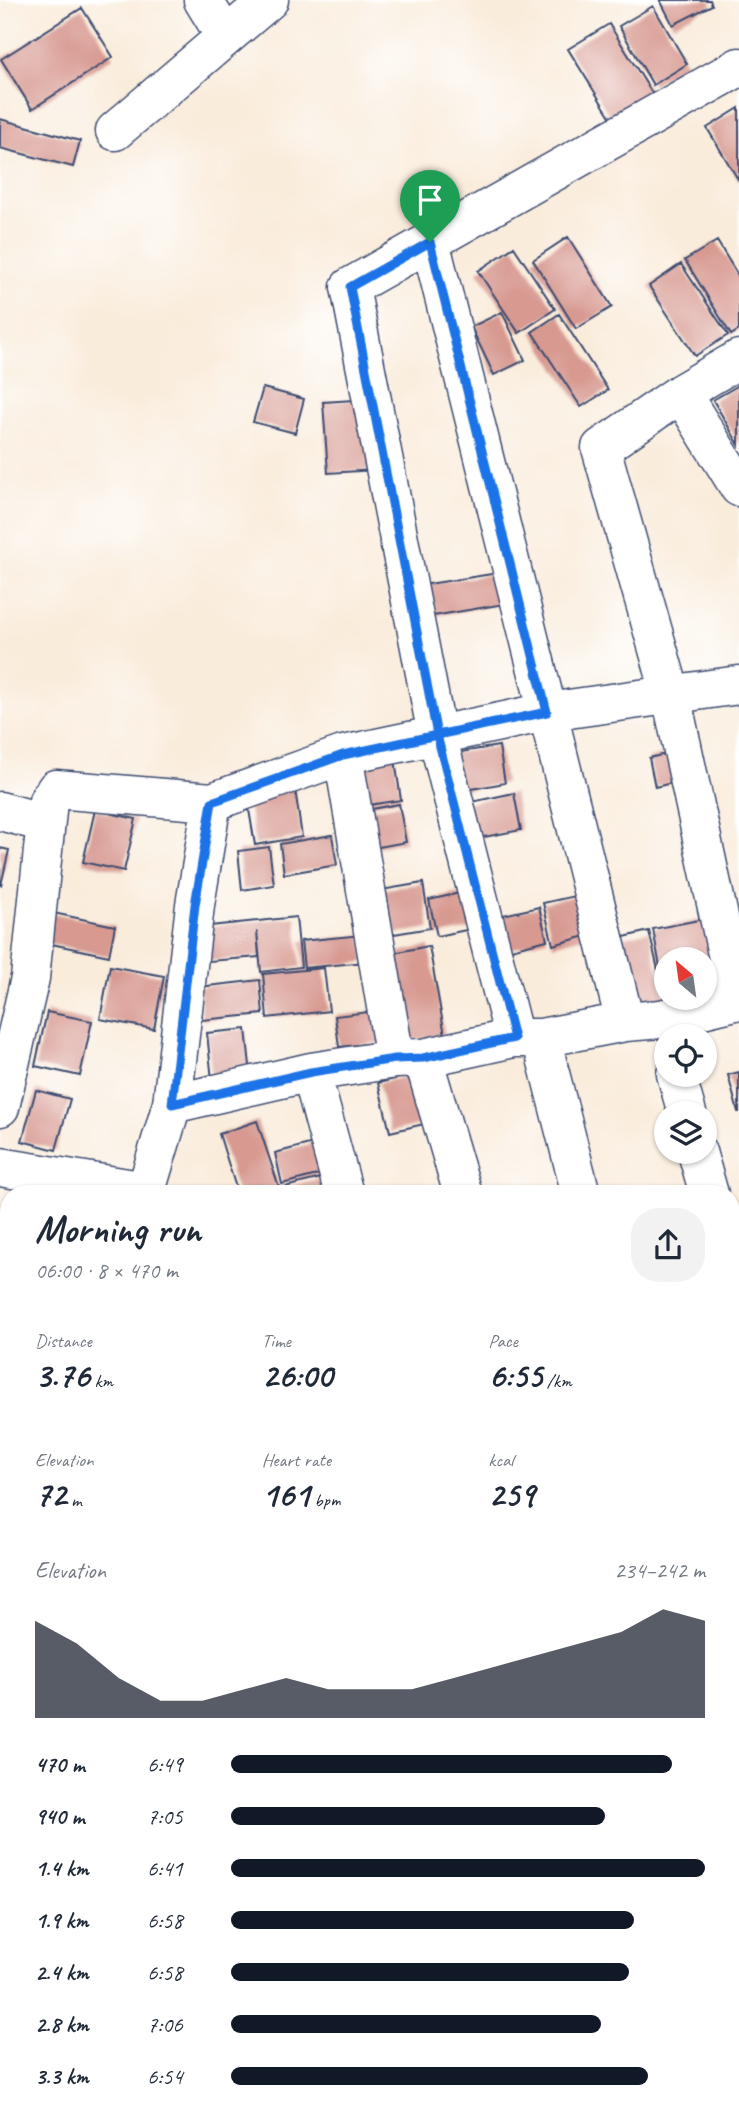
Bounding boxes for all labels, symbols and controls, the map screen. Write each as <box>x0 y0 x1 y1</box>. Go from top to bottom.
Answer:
pin <box>400 170 460 242</box>
icon: arrive <box>411 181 449 219</box>
north arrow <box>654 947 718 1010</box>
map controls <box>654 947 717 1164</box>
button: locate <box>654 1024 717 1087</box>
button: layers <box>654 1101 717 1164</box>
text: Morning run <box>35 1206 201 1253</box>
button: share <box>631 1208 705 1282</box>
text: 06:00 · 8 × 470 m <box>35 1256 178 1285</box>
text: Distance <box>35 1329 92 1353</box>
text: Time <box>262 1329 291 1353</box>
text: Pace <box>488 1329 518 1353</box>
text: 3.76 <box>35 1353 90 1398</box>
text: 26:00 <box>262 1353 332 1398</box>
text: 6:55 <box>488 1353 542 1398</box>
text: km <box>90 1369 113 1393</box>
text: /km <box>542 1369 572 1393</box>
text: Elevation <box>35 1448 93 1472</box>
text: Heart rate <box>262 1448 331 1472</box>
text: kcal <box>488 1448 513 1472</box>
text: 72 <box>35 1472 66 1517</box>
text: 161 <box>262 1472 310 1517</box>
text: 259 <box>488 1472 535 1517</box>
text: m <box>66 1488 82 1512</box>
text: bpm <box>310 1488 340 1512</box>
text: Elevation <box>35 1556 106 1585</box>
text: 234–242 m <box>614 1556 705 1585</box>
text: 470 m <box>35 1750 85 1779</box>
text: 6:49 <box>147 1750 183 1779</box>
text: 940 m <box>35 1802 84 1831</box>
text: 7:05 <box>147 1802 183 1831</box>
text: 1.4 km <box>35 1854 89 1883</box>
text: 6:41 <box>147 1854 183 1883</box>
text: 1.9 km <box>35 1906 88 1935</box>
text: 6:58 <box>147 1906 183 1935</box>
text: 2.4 km <box>35 1958 89 1987</box>
text: 6:58 <box>147 1958 183 1987</box>
text: 2.8 km <box>35 2010 89 2039</box>
text: 7:06 <box>147 2010 183 2039</box>
text: 3.3 km <box>35 2062 89 2091</box>
text: 6:54 <box>147 2062 183 2091</box>

